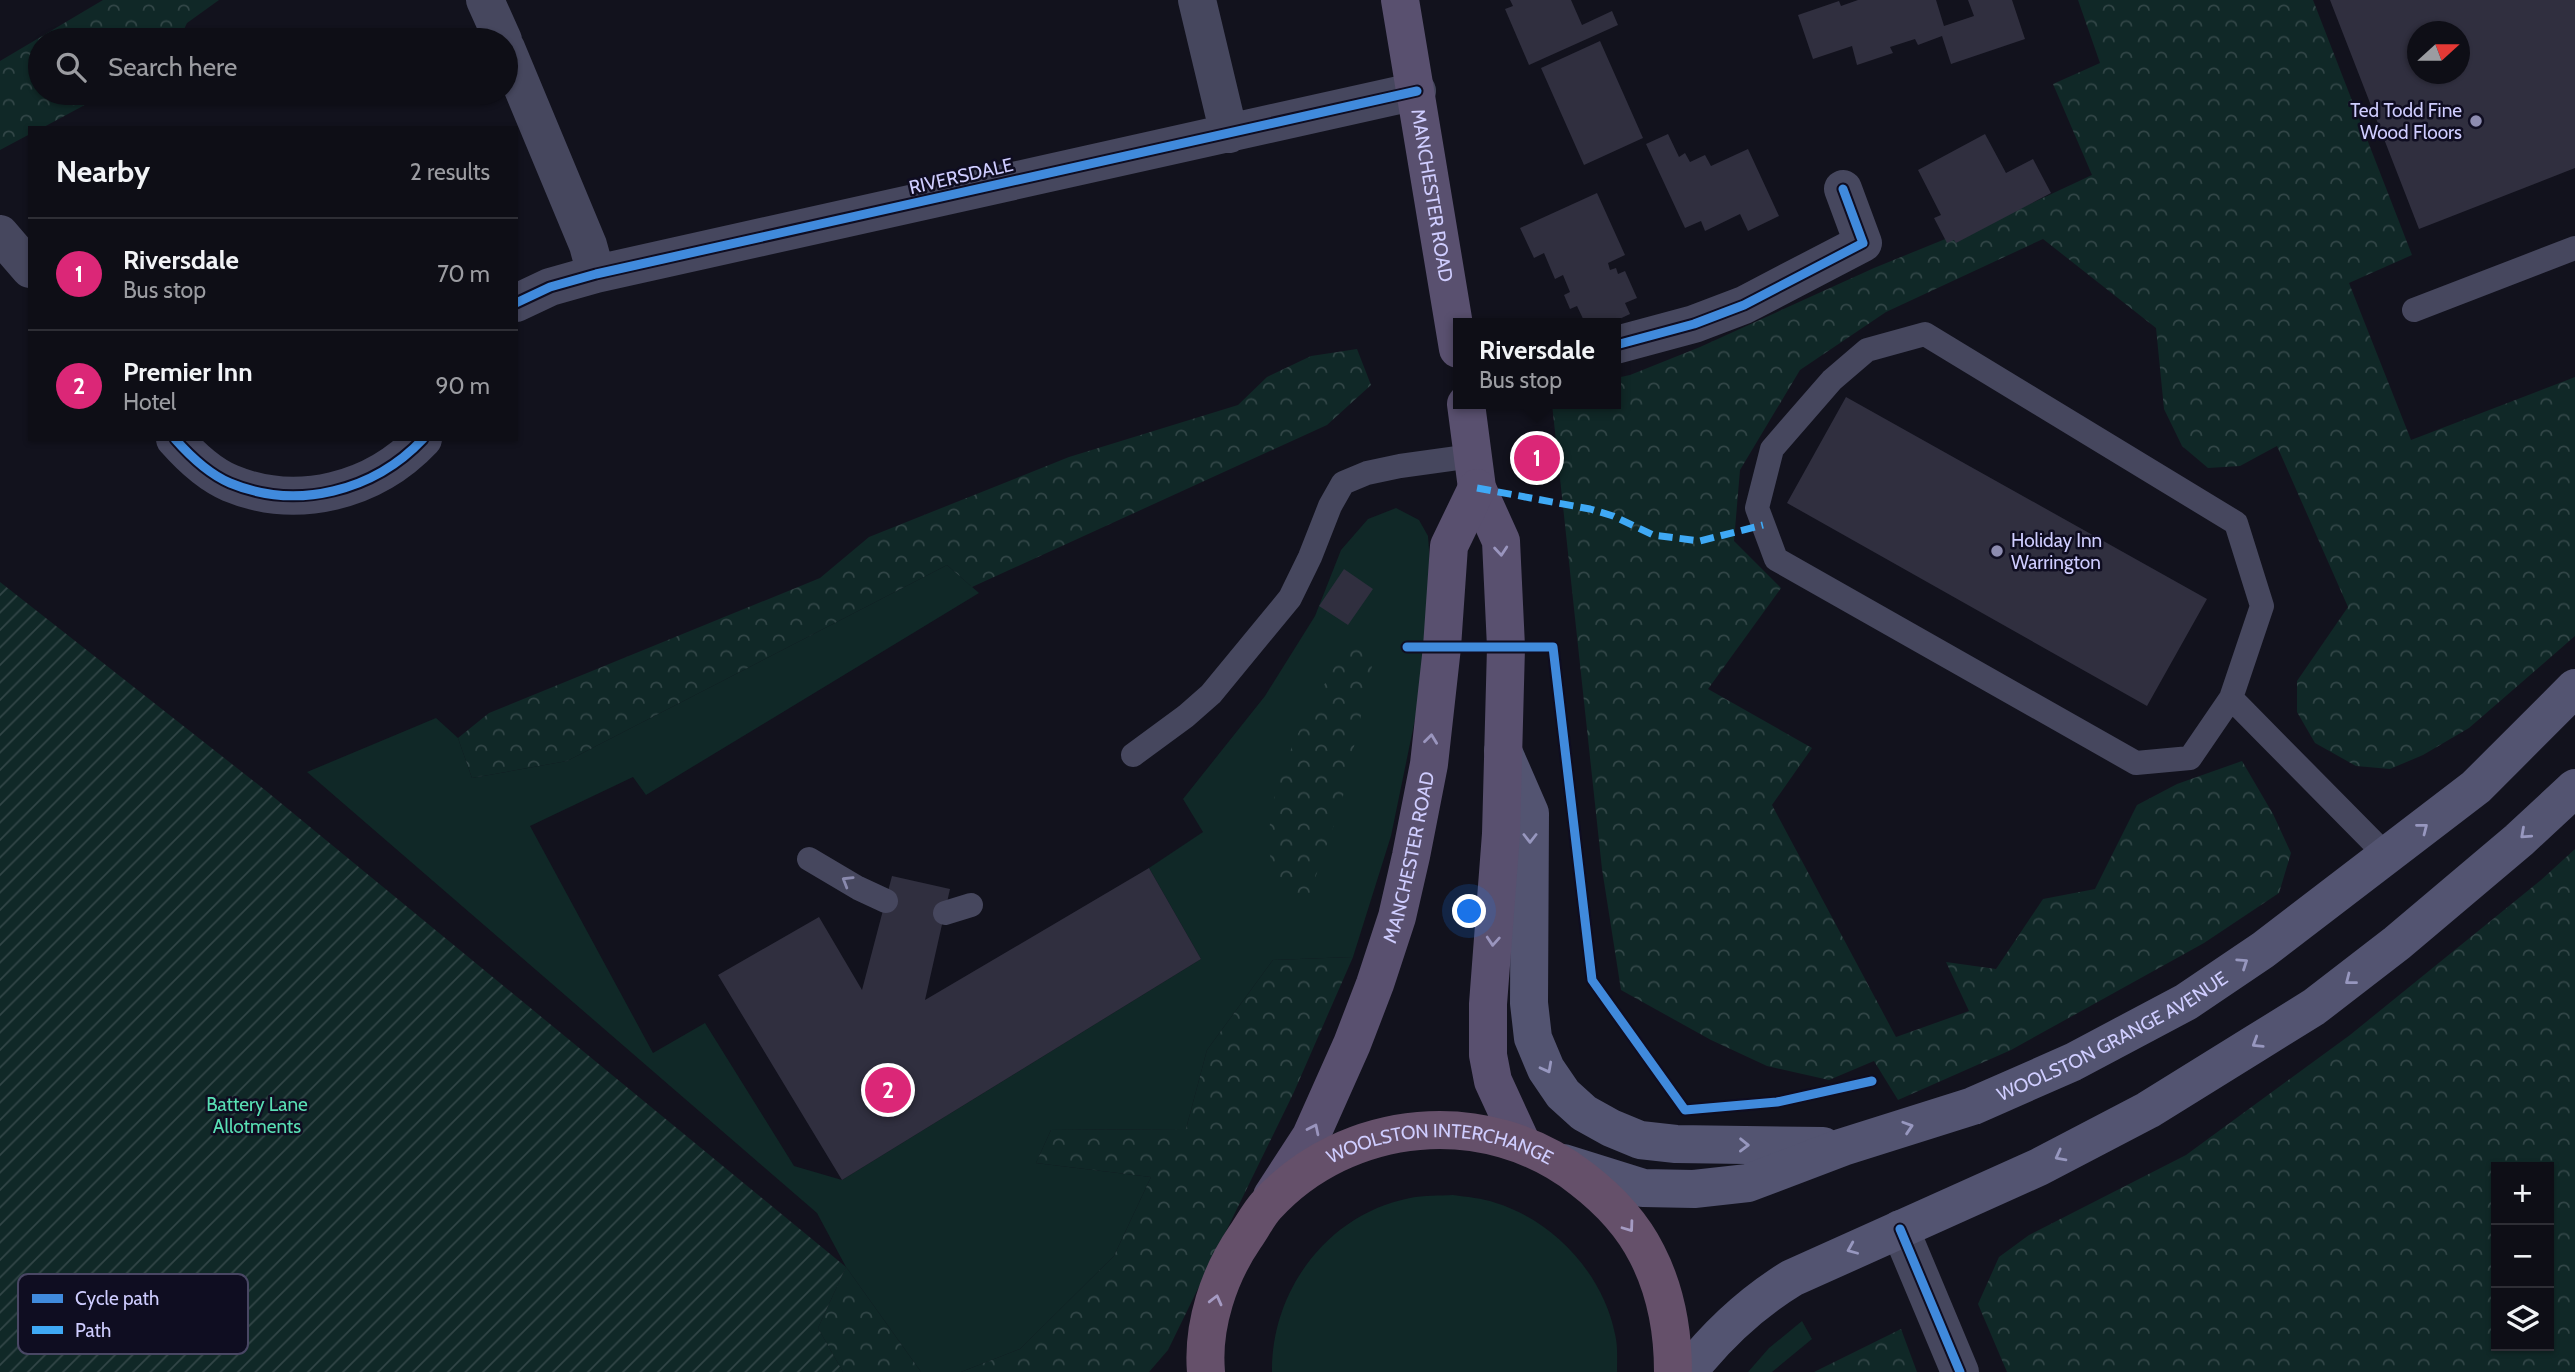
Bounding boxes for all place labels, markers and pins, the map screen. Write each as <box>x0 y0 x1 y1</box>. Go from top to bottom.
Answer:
place label: Ted Todd Fine Wood Floors <box>2350 99 2462 144</box>
marker: Ted Todd Fine Wood Floors <box>2468 113 2484 129</box>
pin: 1 <box>1514 432 1560 484</box>
place label: Holiday Inn Warrington <box>2011 529 2102 574</box>
marker: Holiday Inn Warrington <box>1989 543 2005 559</box>
pin: 2 <box>865 1064 911 1116</box>

